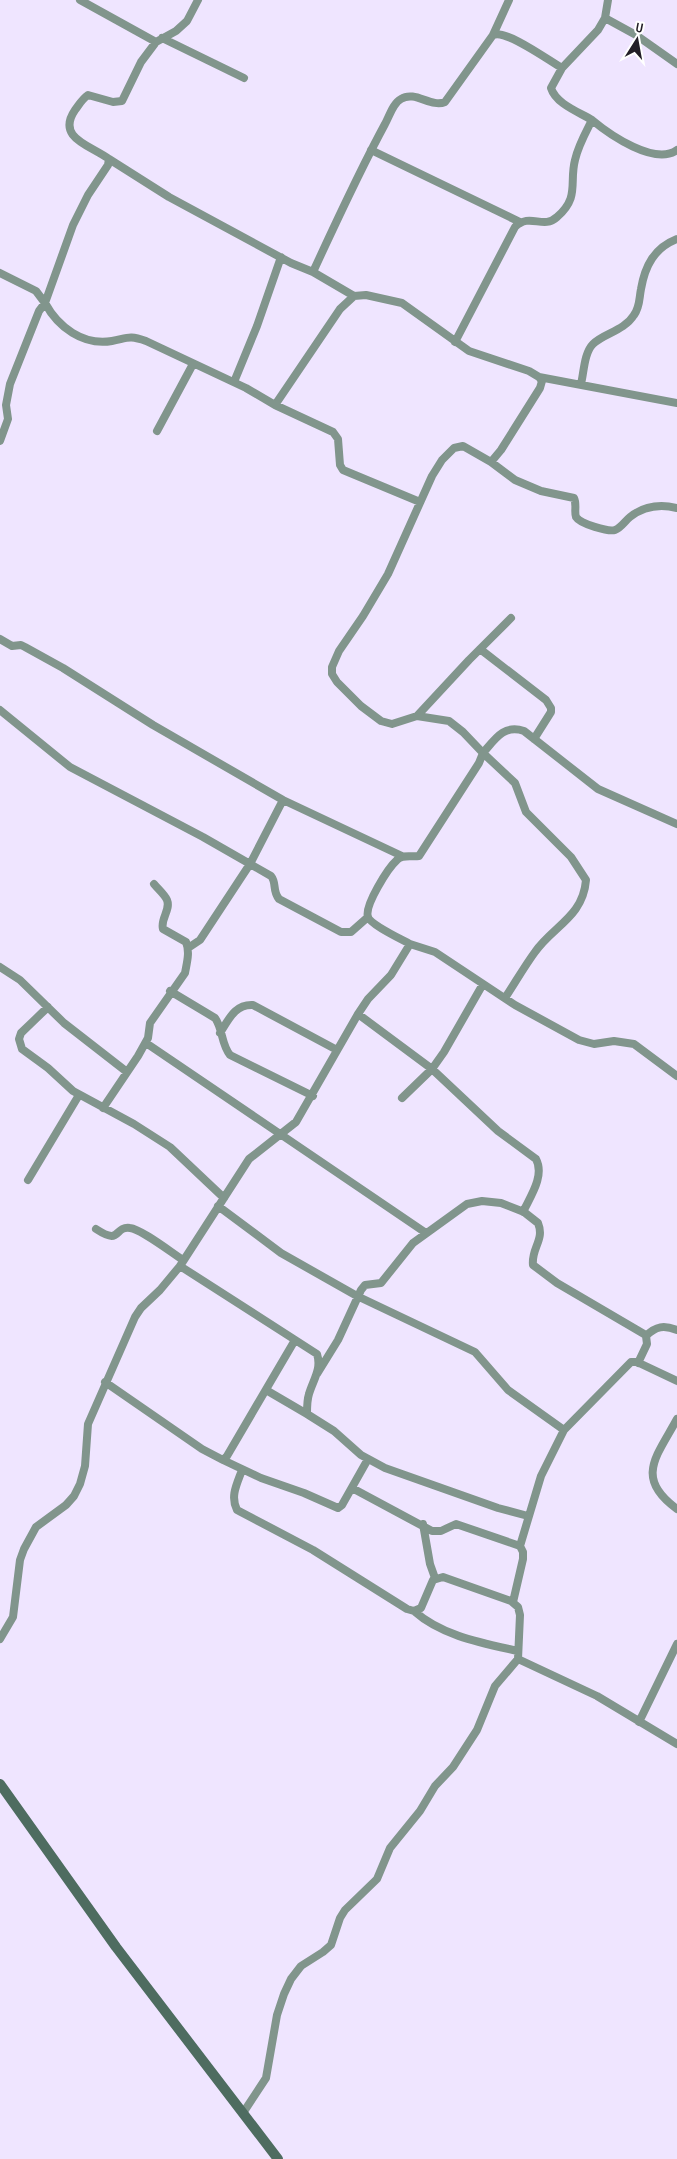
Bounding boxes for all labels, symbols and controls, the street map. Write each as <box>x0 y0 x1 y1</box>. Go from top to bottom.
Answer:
north arrow <box>612 15 662 65</box>
text: U <box>634 19 645 37</box>

